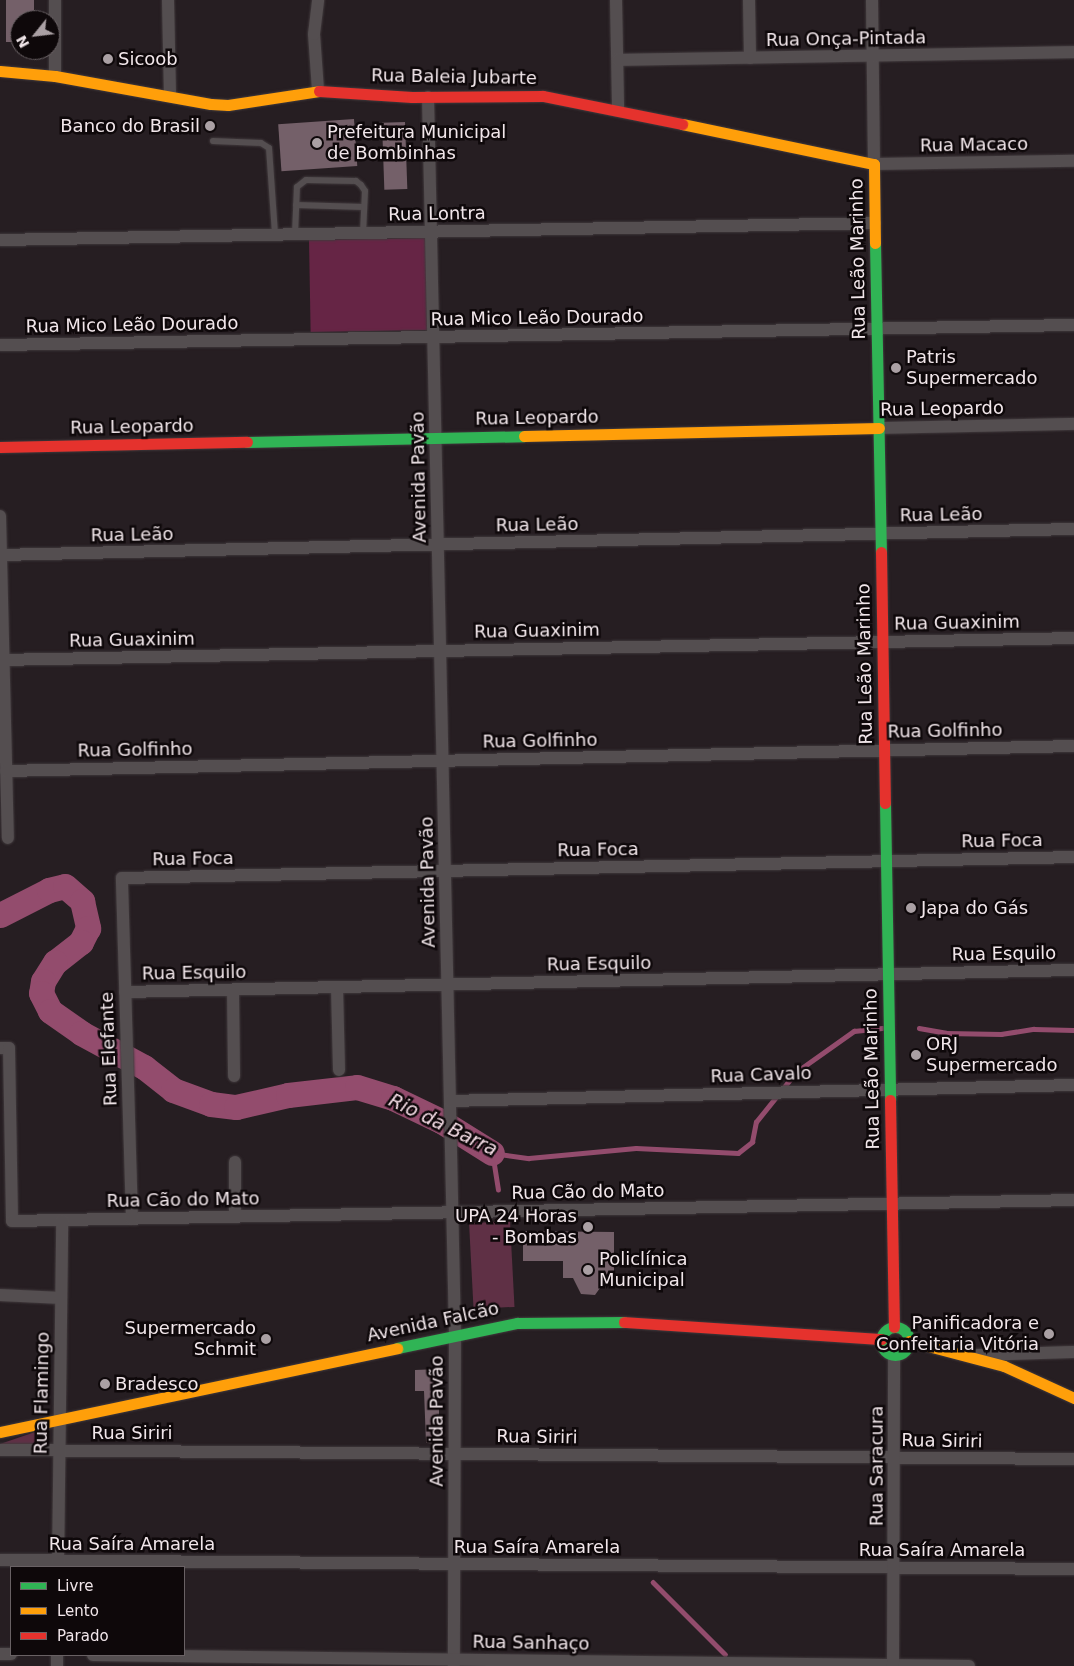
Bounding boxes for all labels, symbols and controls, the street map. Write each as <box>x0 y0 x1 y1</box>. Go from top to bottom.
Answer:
north arrow <box>10 10 60 60</box>
street label: Rua Onça-Pintada <box>766 27 926 51</box>
text: N <box>13 33 33 51</box>
place label: Sicoob <box>118 48 178 70</box>
marker: Sicoob <box>102 53 114 65</box>
street label: Rua Baleia Jubarte <box>371 65 537 89</box>
place label: Banco do Brasil <box>60 115 200 137</box>
marker: Banco do Brasil <box>204 120 216 132</box>
place label: Prefeitura Municipal de Bombinhas <box>327 122 506 164</box>
street label: Rua Macaco <box>920 133 1028 157</box>
marker: Prefeitura Municipal de Bombinhas <box>311 137 323 149</box>
street label: Rua Leão Marinho <box>846 178 870 340</box>
street label: Rua Lontra <box>388 202 486 226</box>
street label: Rua Mico Leão Dourado <box>430 305 644 331</box>
street label: Rua Mico Leão Dourado <box>25 312 239 338</box>
place label: Patris Supermercado <box>906 347 1037 389</box>
marker: Patris Supermercado <box>890 362 902 374</box>
street label: Rua Leopardo <box>880 397 1004 421</box>
street label: Rua Leopardo <box>475 406 599 430</box>
street label: Avenida Pavão <box>407 411 431 543</box>
street label: Rua Leopardo <box>70 415 194 439</box>
street label: Rua Leão <box>899 503 983 527</box>
street label: Rua Leão <box>495 513 579 537</box>
street label: Rua Leão <box>90 523 174 547</box>
street label: Rua Leão Marinho <box>853 583 877 745</box>
street label: Rua Guaxinim <box>894 611 1020 635</box>
street label: Rua Guaxinim <box>474 619 600 643</box>
street label: Rua Guaxinim <box>69 628 195 652</box>
street label: Rua Golfinho <box>887 719 1003 743</box>
street label: Rua Golfinho <box>482 729 598 753</box>
street label: Rua Golfinho <box>77 738 193 762</box>
street label: Avenida Pavão <box>416 816 440 948</box>
street label: Rua Foca <box>961 829 1043 853</box>
street label: Rua Foca <box>557 838 639 862</box>
street label: Rua Foca <box>152 847 234 871</box>
place label: Japa do Gás <box>921 897 1028 919</box>
marker: Japa do Gás <box>905 902 917 914</box>
street label: Rua Esquilo <box>952 942 1056 966</box>
street label: Rua Esquilo <box>547 952 651 976</box>
street label: Rua Esquilo <box>142 961 246 985</box>
street label: Rua Leão Marinho <box>860 988 884 1150</box>
street label: Rua Elefante <box>96 992 122 1106</box>
place label: ORJ Supermercado <box>926 1034 1057 1076</box>
marker: ORJ Supermercado <box>910 1049 922 1061</box>
street label: Rua Cavalo <box>710 1062 812 1088</box>
water label: Rio da Barra <box>385 1089 501 1161</box>
street label: Rua Cão do Mato <box>511 1180 665 1204</box>
street label: Rua Cão do Mato <box>106 1188 260 1212</box>
place label: UPA 24 Horas - Bombas <box>455 1206 577 1248</box>
marker: UPA 24 Horas - Bombas <box>581 1220 595 1234</box>
place label: Policlínica Municipal <box>599 1249 687 1292</box>
marker: Policlínica Municipal <box>581 1263 595 1277</box>
street label: Avenida Falcão <box>365 1297 501 1347</box>
place label: Panificadora e Confeitaria Vitória <box>876 1313 1039 1356</box>
place label: Supermercado Schmit <box>125 1318 256 1360</box>
marker: Panificadora e Confeitaria Vitória <box>1043 1328 1055 1340</box>
street label: Rua Flamingo <box>30 1332 54 1454</box>
marker: Supermercado Schmit <box>260 1333 272 1345</box>
street label: Avenida Pavão <box>426 1355 448 1487</box>
place label: Bradesco <box>115 1373 199 1395</box>
marker: Bradesco <box>99 1378 111 1390</box>
street label: Rua Saracura <box>866 1406 888 1526</box>
street label: Rua Siriri <box>91 1422 173 1444</box>
street label: Rua Siriri <box>496 1425 578 1449</box>
street label: Rua Siriri <box>901 1429 983 1453</box>
street label: Rua Saíra Amarela <box>49 1533 215 1555</box>
street label: Rua Saíra Amarela <box>454 1536 620 1558</box>
street label: Rua Saíra Amarela <box>859 1539 1025 1561</box>
legend <box>10 1566 185 1656</box>
text: Livre <box>57 1577 93 1595</box>
text: Lento <box>57 1602 99 1620</box>
text: Parado <box>57 1627 109 1645</box>
street label: Rua Sanhaço <box>472 1631 590 1655</box>

